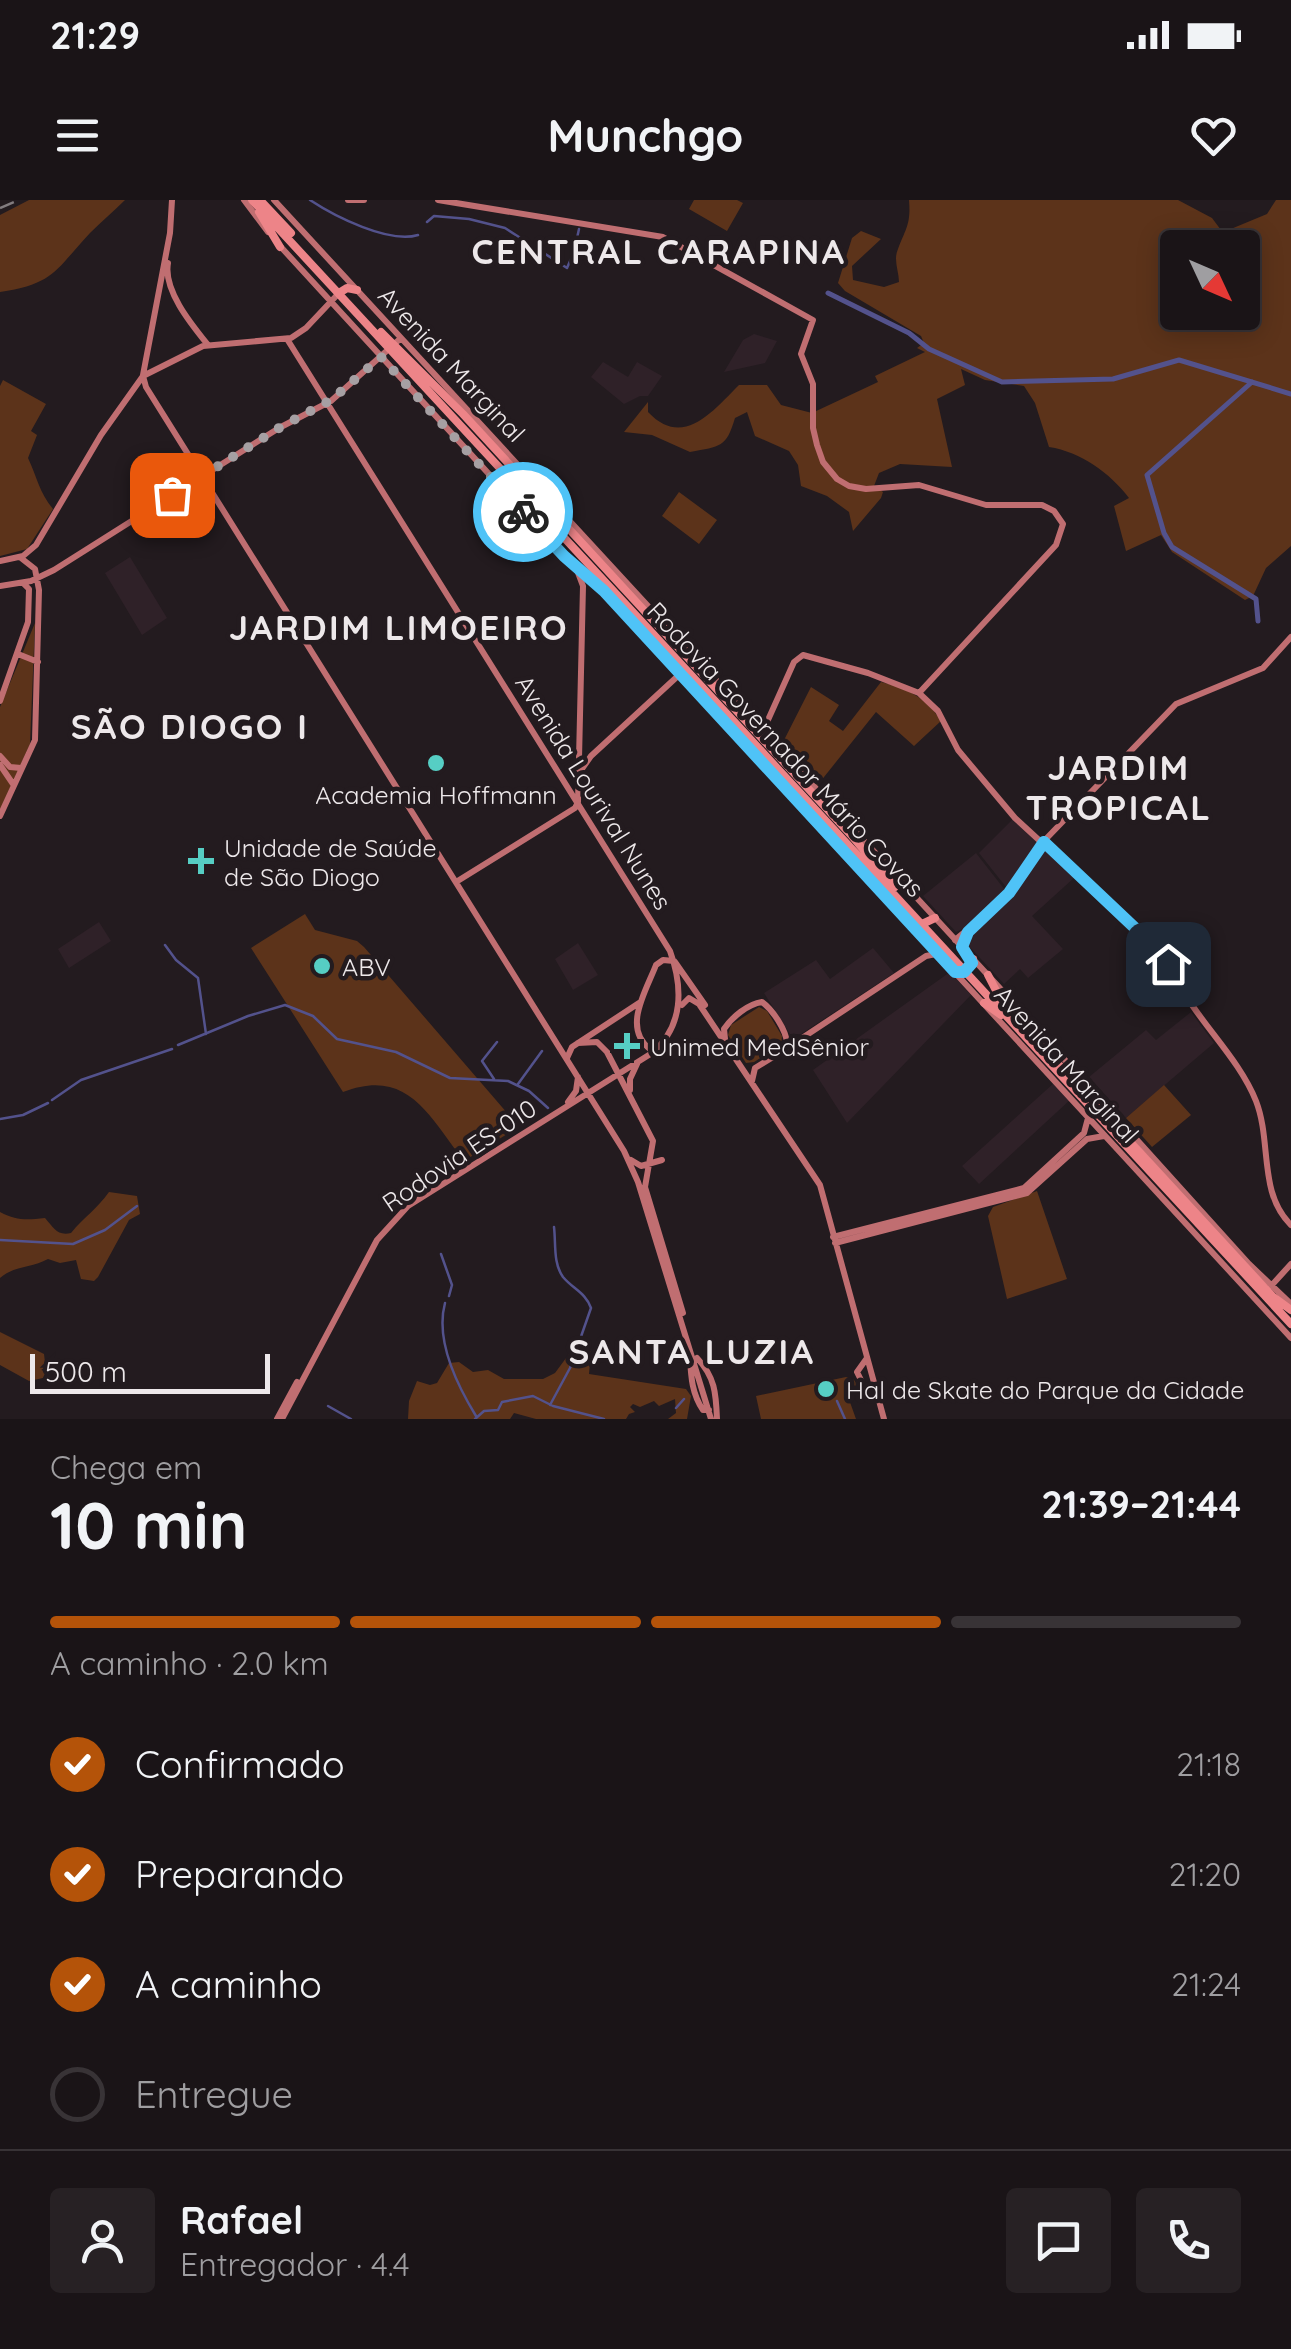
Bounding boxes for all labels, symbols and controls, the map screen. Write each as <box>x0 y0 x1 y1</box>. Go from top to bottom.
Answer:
text: 21:29 <box>50 11 140 59</box>
text: Munchgo <box>548 107 743 163</box>
icon: menu <box>50 108 105 163</box>
icon: heart <box>1186 108 1241 163</box>
district label: CENTRAL CARAPINA <box>471 229 847 273</box>
north arrow <box>1160 230 1260 330</box>
map controls <box>1160 230 1260 330</box>
street label: Avenida Marginal <box>372 280 532 448</box>
pin <box>130 453 215 538</box>
courier <box>473 462 573 562</box>
icon: bag <box>145 468 200 523</box>
icon: bike <box>496 485 551 540</box>
street label: Rodovia Governador Mário Covas <box>641 595 931 903</box>
district label: JARDIM LIMOEIRO <box>229 605 569 649</box>
street label: Avenida Lourival Nunes <box>509 669 679 915</box>
district label: SÃO DIOGO I <box>71 704 309 748</box>
district label: JARDIM TROPICAL <box>1026 745 1212 829</box>
marker: Academia Hoffmann <box>425 752 447 774</box>
place label: Academia Hoffmann <box>315 779 557 810</box>
place label: Unidade de Saúde de São Diogo <box>224 832 437 892</box>
marker: Unidade de Saúde de São Diogo <box>188 848 214 874</box>
pin <box>1126 922 1211 1007</box>
icon: home <box>1141 937 1196 992</box>
place label: ABV <box>342 951 391 982</box>
marker: ABV <box>311 955 333 977</box>
street label: Avenida Marginal <box>988 979 1146 1149</box>
place label: Unimed MedSênior <box>650 1031 870 1062</box>
marker: Unimed MedSênior <box>614 1033 640 1059</box>
street label: Rodovia ES-010 <box>376 1092 542 1218</box>
district label: SANTA LUZIA <box>568 1329 816 1373</box>
scale bar <box>30 1349 270 1394</box>
text: 500 m <box>45 1354 127 1389</box>
place label: Hal de Skate do Parque da Cidade <box>846 1374 1244 1405</box>
marker: Hal de Skate do Parque da Cidade <box>815 1378 837 1400</box>
text: Chega em <box>50 1447 202 1487</box>
text: 21:39–21:44 <box>1041 1480 1241 1528</box>
text: 10 min <box>50 1484 247 1565</box>
text: A caminho · 2.0 km <box>50 1643 329 1683</box>
icon: check <box>50 1737 105 1792</box>
text: Confirmado <box>135 1740 345 1788</box>
text: 21:18 <box>1176 1744 1241 1784</box>
icon: check <box>50 1847 105 1902</box>
text: Preparando <box>135 1850 344 1898</box>
text: 21:20 <box>1169 1854 1241 1894</box>
icon: check <box>50 1957 105 2012</box>
text: A caminho <box>135 1960 322 2008</box>
text: 21:24 <box>1171 1964 1241 2004</box>
text: Entregue <box>135 2070 293 2118</box>
button: person <box>50 2188 155 2293</box>
button: chat <box>1006 2188 1111 2293</box>
button: phone <box>1136 2188 1241 2293</box>
text: Rafael <box>180 2196 303 2244</box>
text: Entregador · 4.4 <box>180 2244 410 2284</box>

